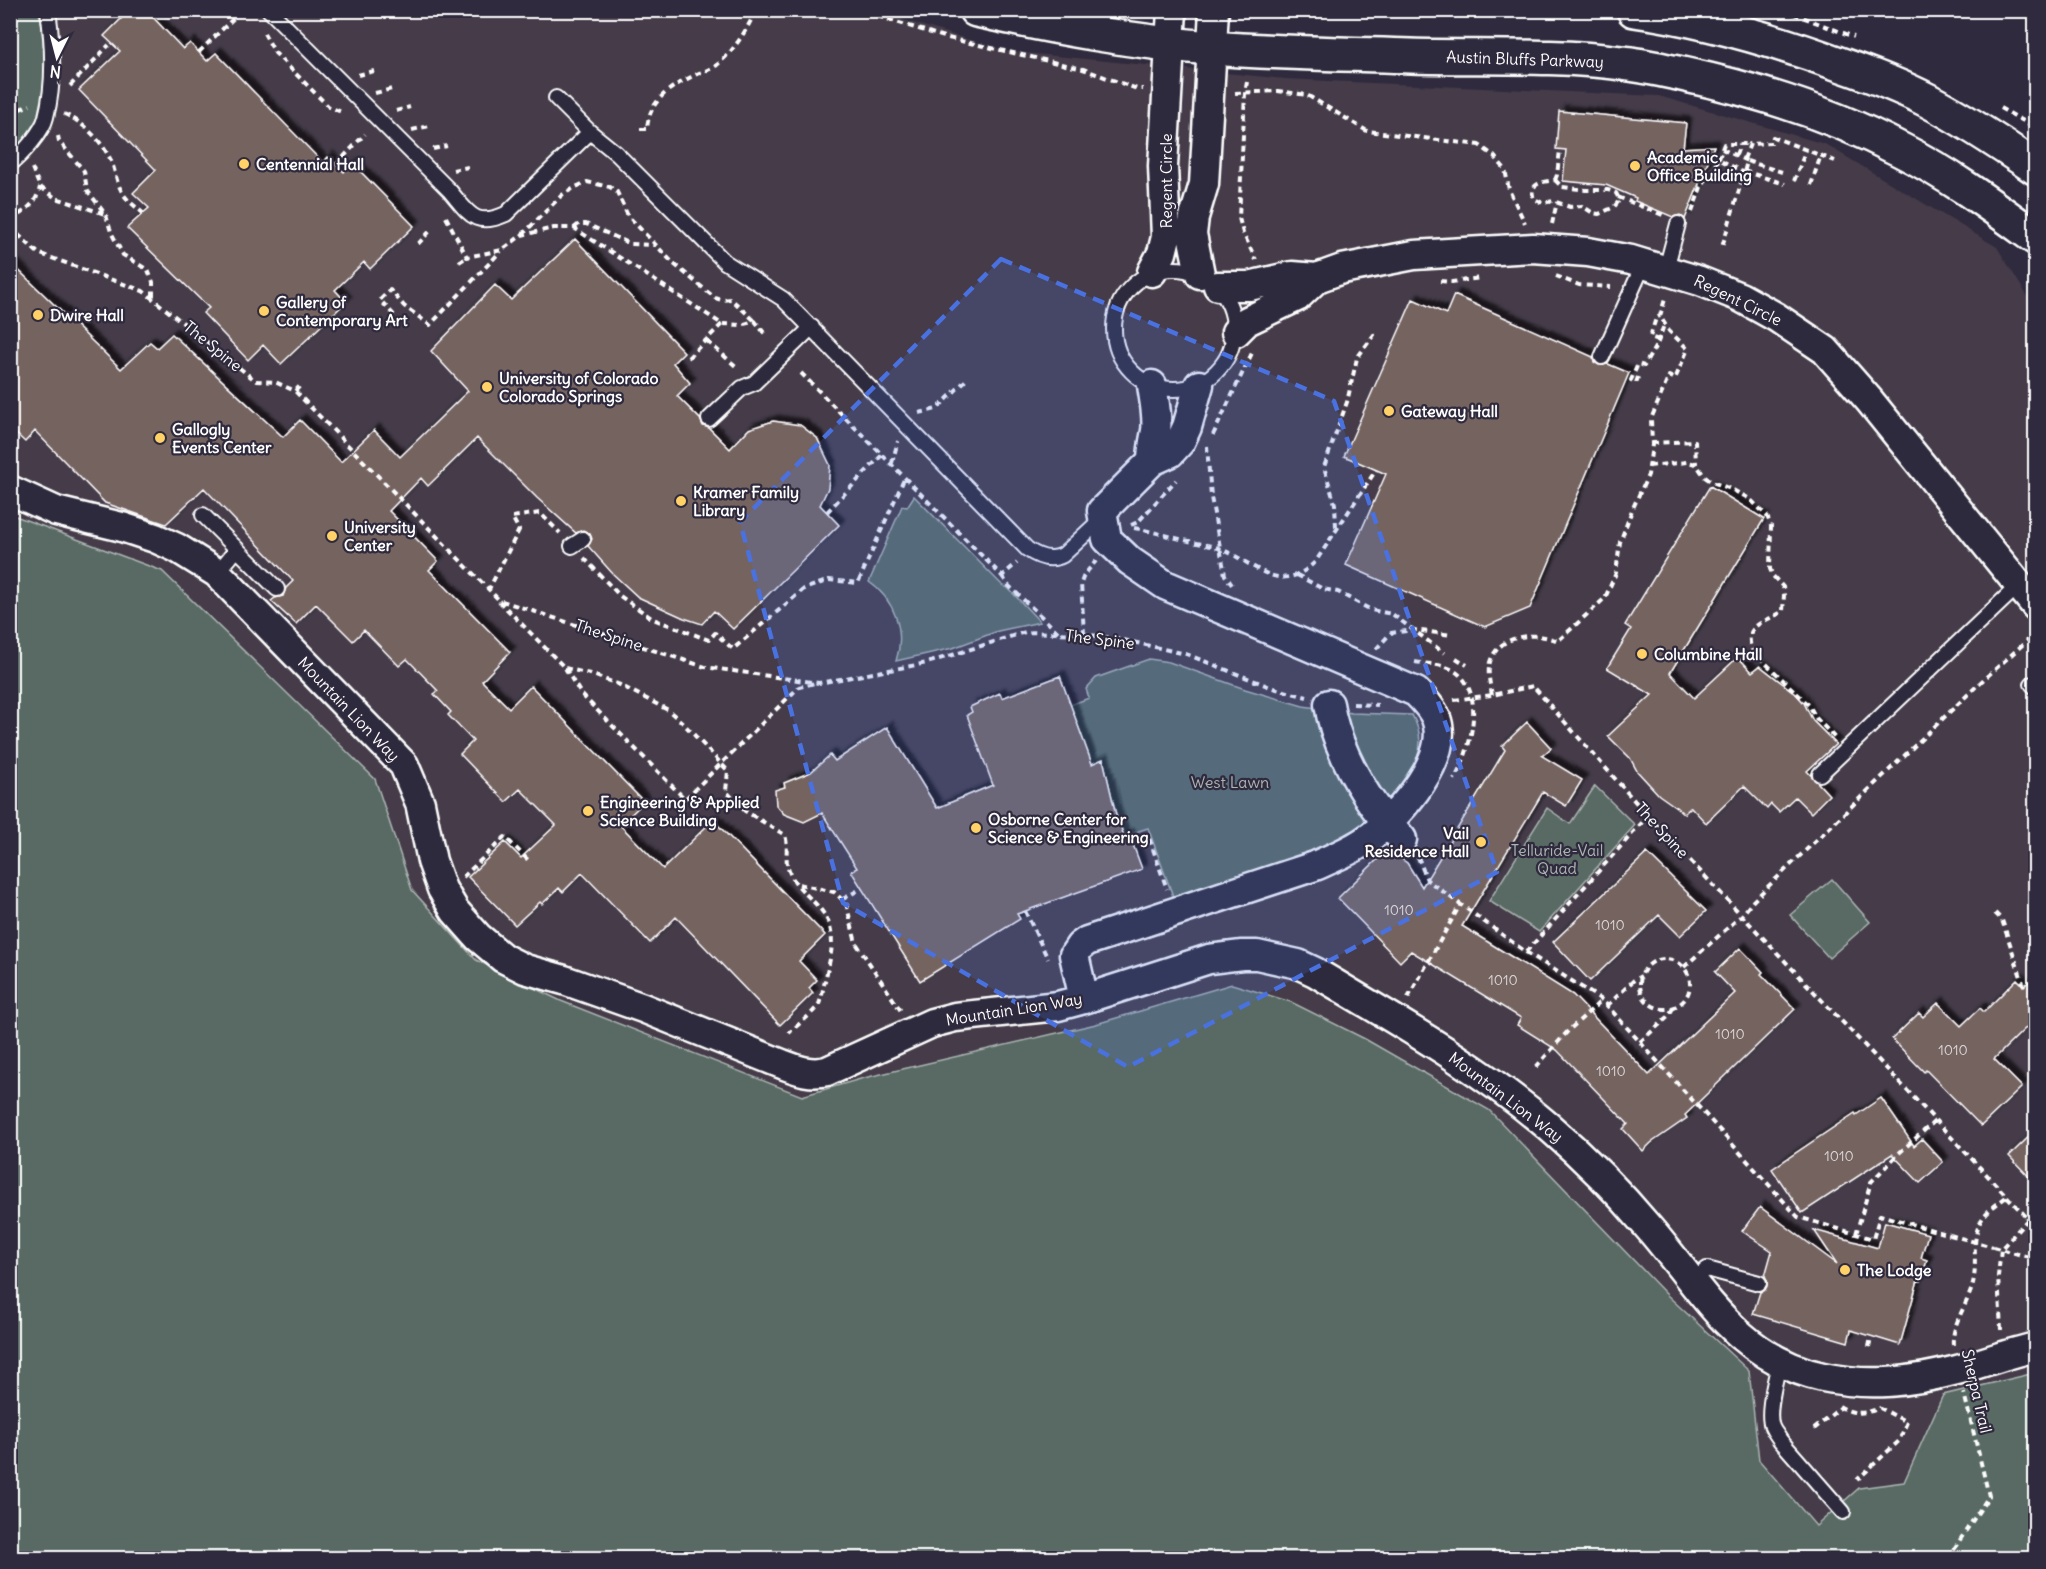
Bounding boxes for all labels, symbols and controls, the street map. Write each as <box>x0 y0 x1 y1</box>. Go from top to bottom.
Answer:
north arrow <box>27 27 87 87</box>
street label: Austin Bluffs Parkway <box>1446 46 1604 72</box>
text: N <box>49 61 62 82</box>
street label: Regent Circle <box>1156 133 1176 229</box>
place label: Academic Office Building <box>1647 147 1752 186</box>
place label: Centennial Hall <box>256 154 364 174</box>
marker: Centennial Hall <box>237 157 251 171</box>
marker: Academic Office Building <box>1628 159 1642 173</box>
street label: Regent Circle <box>1691 270 1785 330</box>
place label: Gallery of Contemporary Art <box>276 292 408 331</box>
marker: Gallery of Contemporary Art <box>257 304 271 318</box>
place label: Dwire Hall <box>50 305 124 325</box>
marker: Dwire Hall <box>31 308 45 322</box>
street label: The Spine <box>180 316 246 376</box>
place label: University of Colorado Colorado Springs <box>499 368 658 407</box>
marker: University of Colorado Colorado Springs <box>480 380 494 394</box>
place label: Gateway Hall <box>1401 401 1498 422</box>
marker: Gateway Hall <box>1382 404 1396 418</box>
place label: Gallogly Events Center <box>172 419 272 457</box>
marker: Gallogly Events Center <box>153 431 167 445</box>
place label: Kramer Family Library <box>693 482 799 521</box>
marker: Kramer Family Library <box>674 494 688 508</box>
place label: University Center <box>344 517 416 555</box>
marker: University Center <box>325 529 339 543</box>
street label: The Spine <box>573 615 645 655</box>
street label: The Spine <box>1064 625 1136 653</box>
place label: Columbine Hall <box>1654 644 1762 664</box>
marker: Columbine Hall <box>1635 647 1649 661</box>
street label: Mountain Lion Way <box>294 652 404 766</box>
park label: West Lawn <box>1191 772 1269 792</box>
place label: Engineering & Applied Science Building <box>600 792 760 831</box>
street label: The Spine <box>1631 798 1693 862</box>
marker: Engineering & Applied Science Building <box>581 804 595 818</box>
place label: Osborne Center for Science & Engineering <box>988 809 1149 848</box>
marker: Osborne Center for Science & Engineering <box>969 821 983 835</box>
place label: Vail Residence Hall <box>1364 823 1469 861</box>
marker: Vail Residence Hall <box>1474 835 1488 849</box>
park label: Telluride-Vail Quad <box>1511 840 1603 878</box>
house number: 1010 <box>1384 901 1414 919</box>
house number: 1010 <box>1595 916 1625 934</box>
house number: 1010 <box>1488 971 1518 989</box>
street label: Mountain Lion Way <box>944 988 1084 1030</box>
house number: 1010 <box>1715 1025 1745 1043</box>
house number: 1010 <box>1938 1041 1968 1059</box>
street label: Mountain Lion Way <box>1445 1047 1567 1147</box>
house number: 1010 <box>1596 1062 1626 1080</box>
house number: 1010 <box>1824 1147 1854 1165</box>
place label: The Lodge <box>1857 1260 1932 1281</box>
marker: The Lodge <box>1838 1263 1852 1277</box>
street label: Sherpa Trail <box>1958 1347 1996 1435</box>

